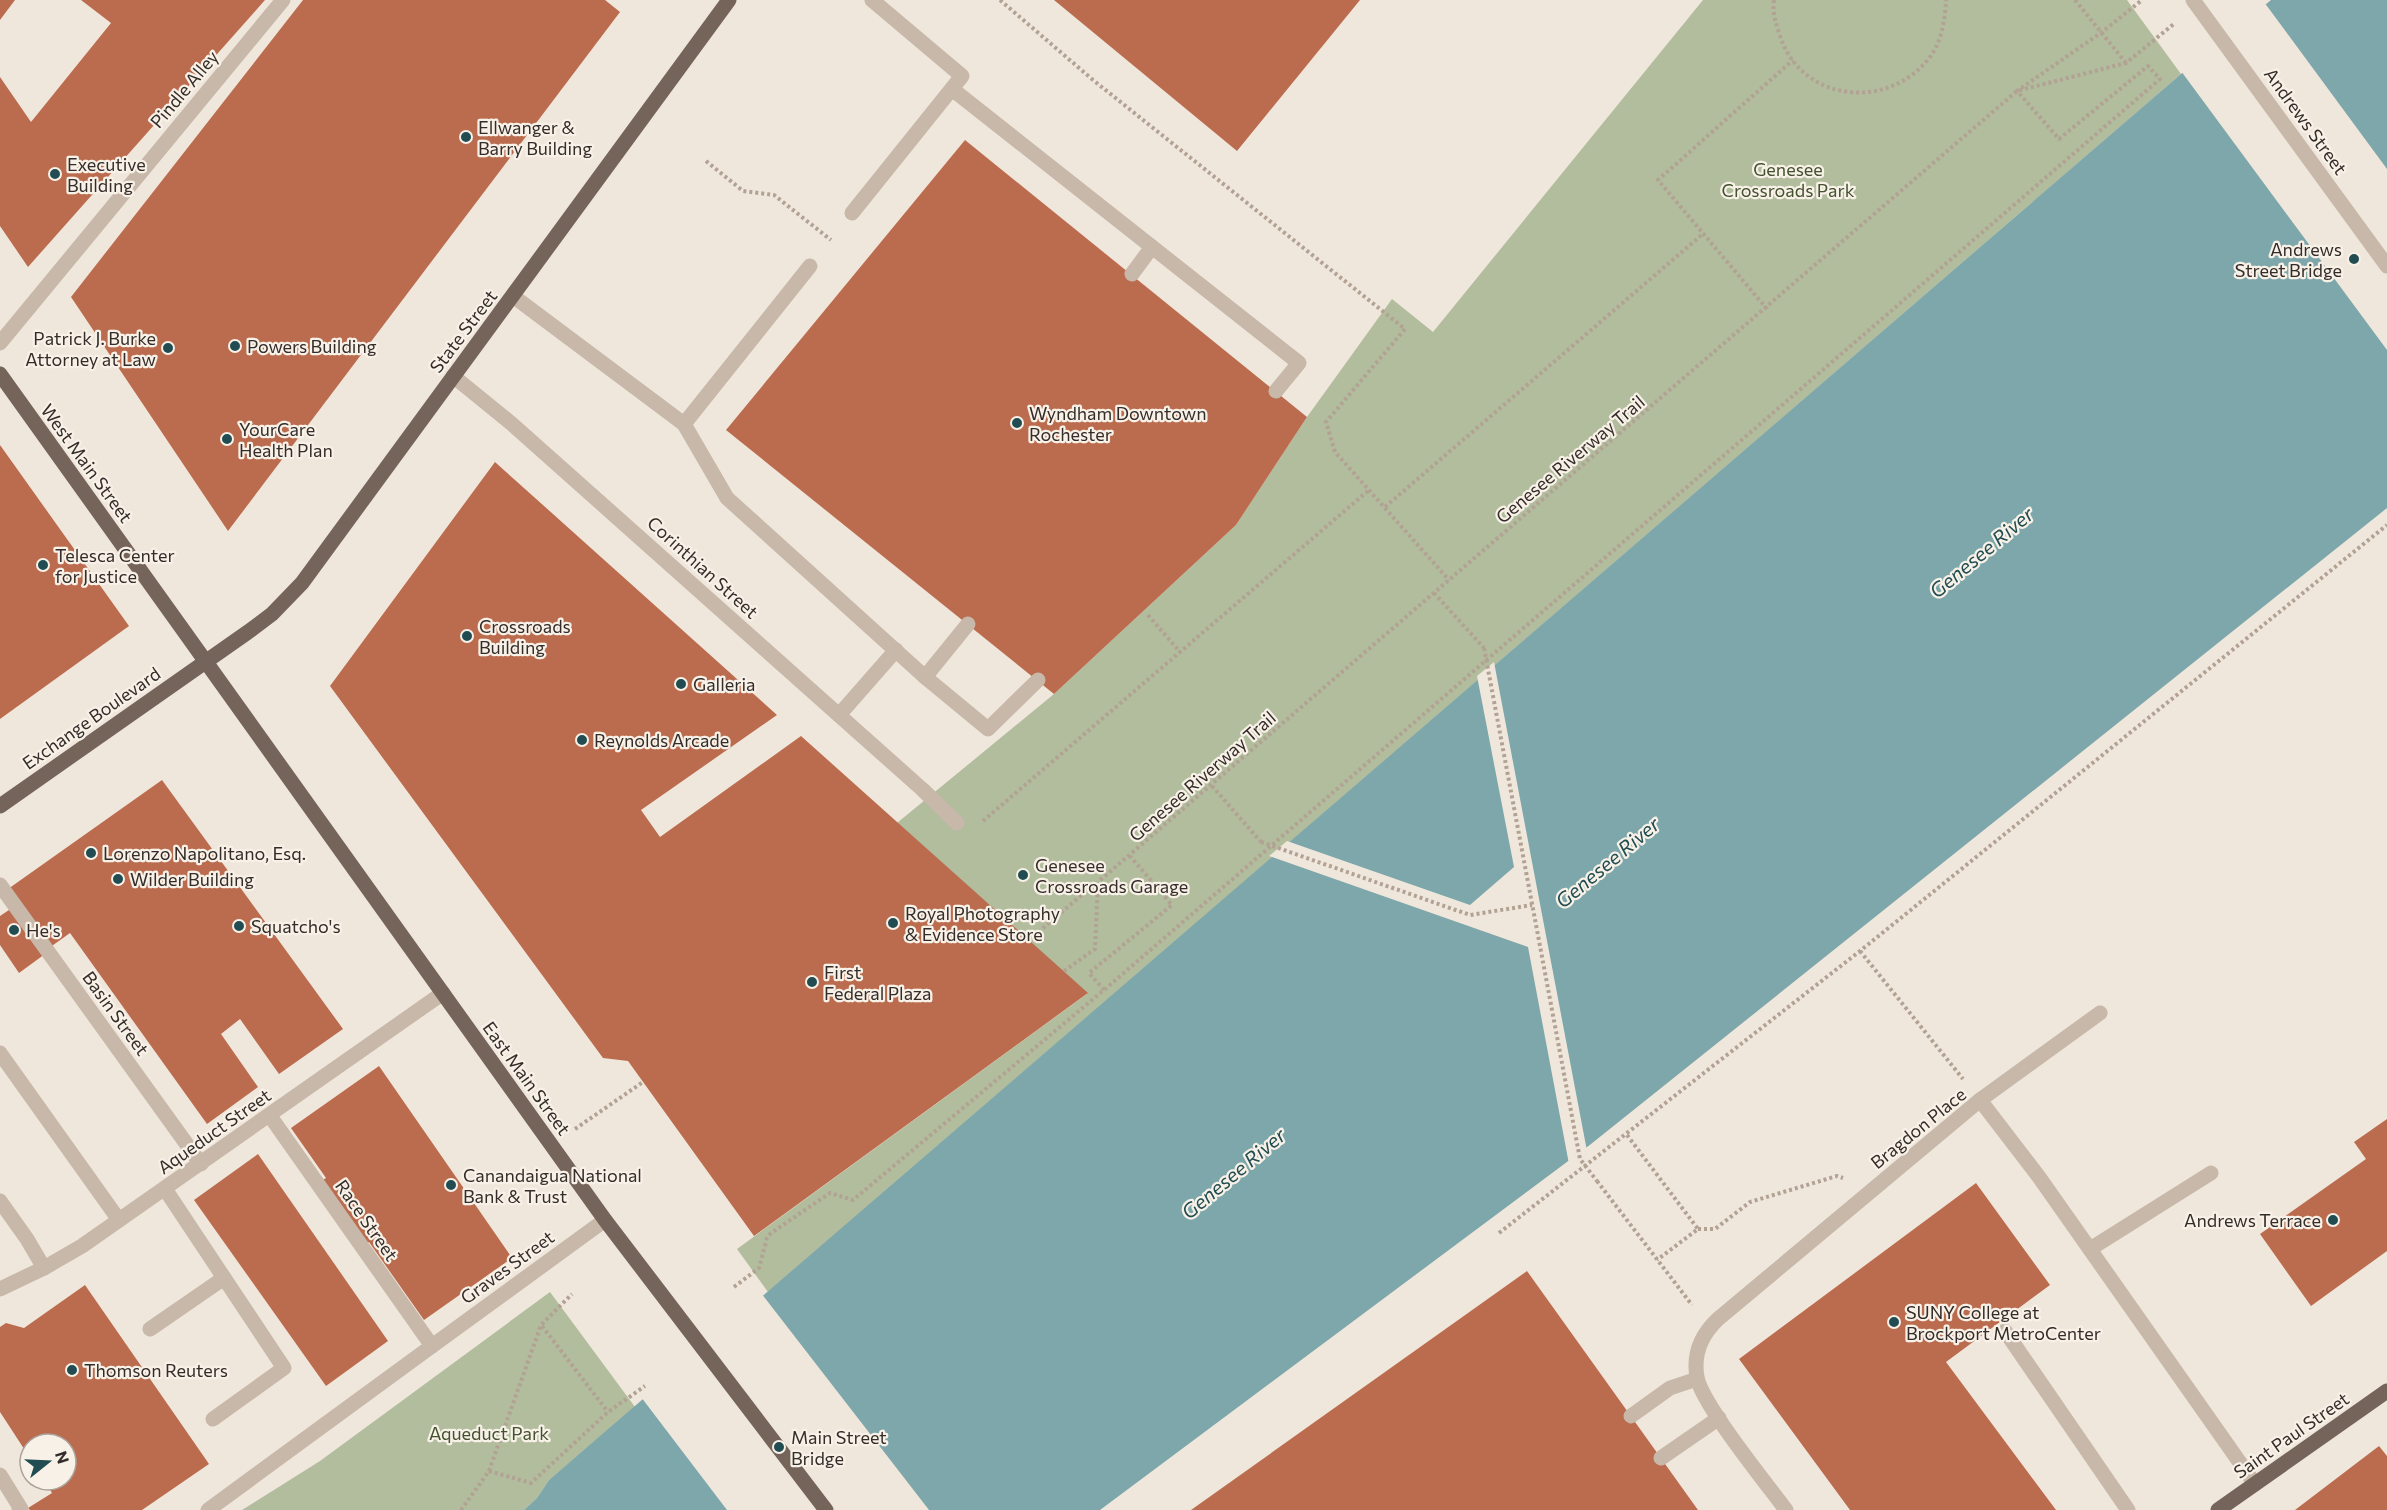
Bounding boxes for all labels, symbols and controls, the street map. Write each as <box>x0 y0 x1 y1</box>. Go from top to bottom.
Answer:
street label: Pindle Alley <box>145 46 223 132</box>
street label: Andrews Street <box>2260 64 2352 178</box>
place label: Ellwanger & Barry Building <box>478 116 592 159</box>
marker: Ellwanger & Barry Building <box>459 130 473 144</box>
place label: Executive Building <box>67 153 146 196</box>
park label: Genesee Crossroads Park <box>1722 158 1855 201</box>
marker: Executive Building <box>48 167 62 181</box>
place label: Andrews Street Bridge <box>2235 238 2342 281</box>
marker: Andrews Street Bridge <box>2347 252 2361 266</box>
street label: State Street <box>425 285 501 377</box>
place label: Patrick J. Burke Attorney at Law <box>25 327 156 370</box>
place label: Powers Building <box>247 335 377 357</box>
marker: Powers Building <box>228 339 242 353</box>
marker: Patrick J. Burke Attorney at Law <box>161 341 175 355</box>
street label: Genesee Riverway Trail <box>1491 390 1649 528</box>
street label: West Main Street <box>37 399 137 527</box>
place label: Wyndham Downtown Rochester <box>1029 402 1207 445</box>
marker: Wyndham Downtown Rochester <box>1010 416 1024 430</box>
place label: YourCare Health Plan <box>239 418 333 461</box>
marker: YourCare Health Plan <box>220 432 234 446</box>
water label: Genesee River <box>1924 501 2039 602</box>
street label: Corinthian Street <box>643 511 763 623</box>
place label: Telesca Center for Justice <box>55 544 175 587</box>
marker: Telesca Center for Justice <box>36 558 50 572</box>
place label: Crossroads Building <box>479 615 571 658</box>
marker: Crossroads Building <box>460 629 474 643</box>
street label: Exchange Boulevard <box>18 662 164 774</box>
place label: Galleria <box>693 673 755 695</box>
marker: Galleria <box>674 677 688 691</box>
street label: Genesee Riverway Trail <box>1124 706 1280 846</box>
place label: Reynolds Arcade <box>594 729 729 751</box>
marker: Reynolds Arcade <box>575 733 589 747</box>
water label: Genesee River <box>1550 811 1665 912</box>
place label: Lorenzo Napolitano, Esq. <box>103 842 306 864</box>
marker: Lorenzo Napolitano, Esq. <box>84 846 98 860</box>
place label: Genesee Crossroads Garage <box>1035 854 1188 897</box>
place label: Wilder Building <box>130 868 254 890</box>
marker: Genesee Crossroads Garage <box>1016 868 1030 882</box>
marker: Wilder Building <box>111 872 125 886</box>
place label: Royal Photography & Evidence Store <box>905 902 1060 945</box>
place label: Squatcho's <box>251 915 341 937</box>
marker: Royal Photography & Evidence Store <box>886 916 900 930</box>
place label: He's <box>26 919 61 941</box>
marker: Squatcho's <box>232 919 246 933</box>
marker: He's <box>7 923 21 937</box>
place label: First Federal Plaza <box>824 961 931 1004</box>
street label: Basin Street <box>78 967 154 1059</box>
marker: First Federal Plaza <box>805 975 819 989</box>
street label: East Main Street <box>478 1017 576 1139</box>
street label: Bragdon Place <box>1866 1083 1970 1173</box>
street label: Aqueduct Street <box>153 1084 275 1178</box>
water label: Genesee River <box>1176 1122 1291 1223</box>
place label: Canandaigua National Bank & Trust <box>463 1164 642 1207</box>
street label: Race Street <box>331 1175 403 1265</box>
marker: Canandaigua National Bank & Trust <box>444 1178 458 1192</box>
place label: Andrews Terrace <box>2184 1209 2321 1231</box>
marker: Andrews Terrace <box>2326 1213 2340 1227</box>
street label: Graves Street <box>456 1226 558 1308</box>
place label: SUNY College at Brockport MetroCenter <box>1906 1301 2101 1344</box>
marker: SUNY College at Brockport MetroCenter <box>1887 1315 1901 1329</box>
place label: Thomson Reuters <box>84 1359 228 1381</box>
marker: Thomson Reuters <box>65 1363 79 1377</box>
street label: Saint Paul Street <box>2229 1387 2353 1483</box>
park label: Aqueduct Park <box>429 1422 549 1444</box>
place label: Main Street Bridge <box>791 1426 887 1469</box>
north arrow <box>18 1432 78 1492</box>
marker: Main Street Bridge <box>772 1440 786 1454</box>
text: N <box>52 1449 74 1466</box>

